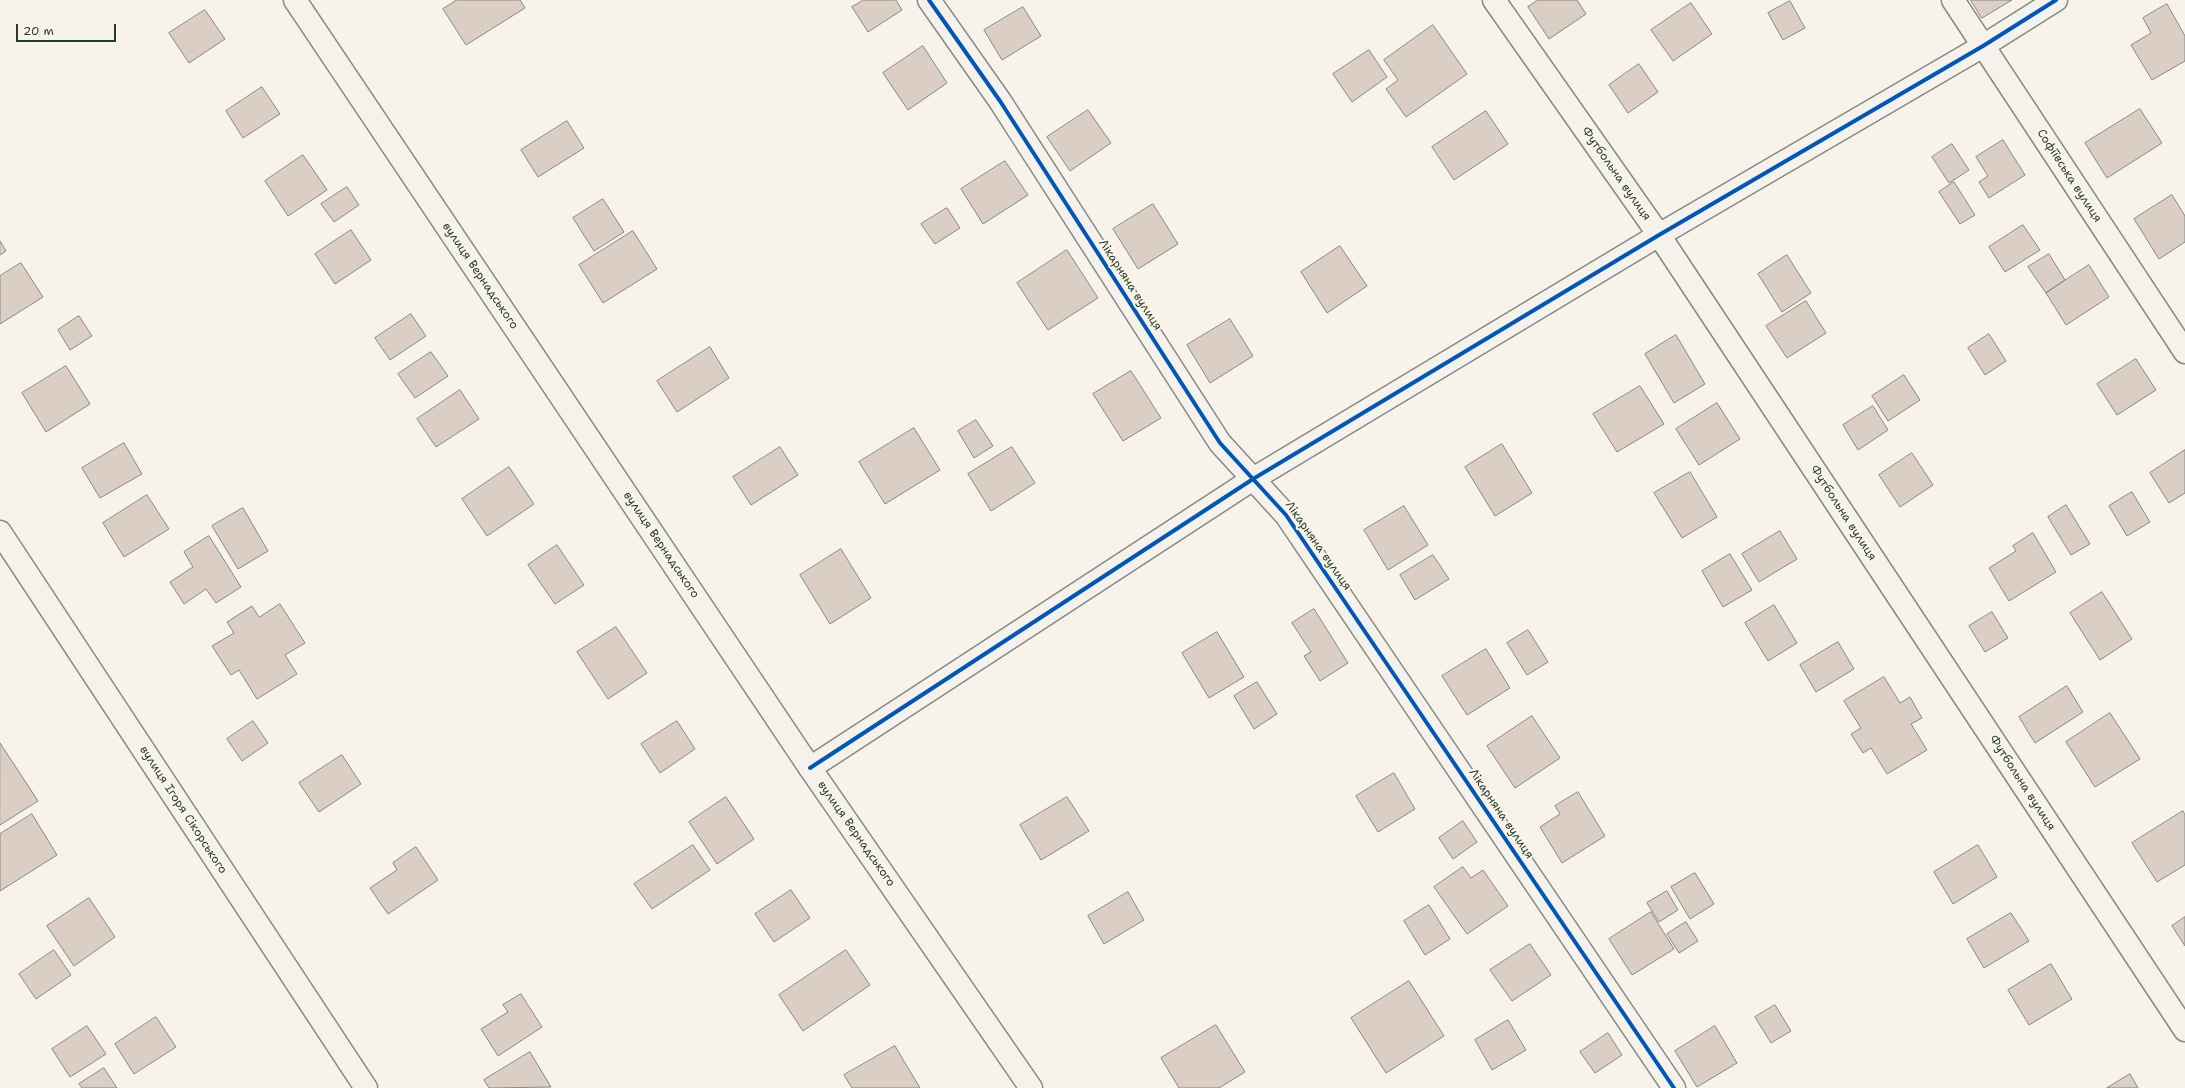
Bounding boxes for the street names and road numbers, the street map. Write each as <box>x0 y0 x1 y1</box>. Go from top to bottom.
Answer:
street label: Футбольна вулиця <box>1578 124 1654 224</box>
street label: Софіївська вулиця <box>2033 127 2105 225</box>
street label: вулиця Вернадського <box>439 220 521 332</box>
street label: Лікарняна вулиця <box>1095 237 1165 333</box>
street label: Футбольна вулиця <box>1807 463 1879 563</box>
street label: вулиця Вернадського <box>620 489 702 601</box>
street label: Лікарняна вулиця <box>1282 499 1354 593</box>
street label: Футбольна вулиця <box>1986 733 2058 833</box>
street label: вулиця Ігоря Сікорського <box>136 743 230 877</box>
street label: Лікарняна вулиця <box>1466 766 1536 862</box>
street label: вулиця Вернадського <box>814 778 898 890</box>

